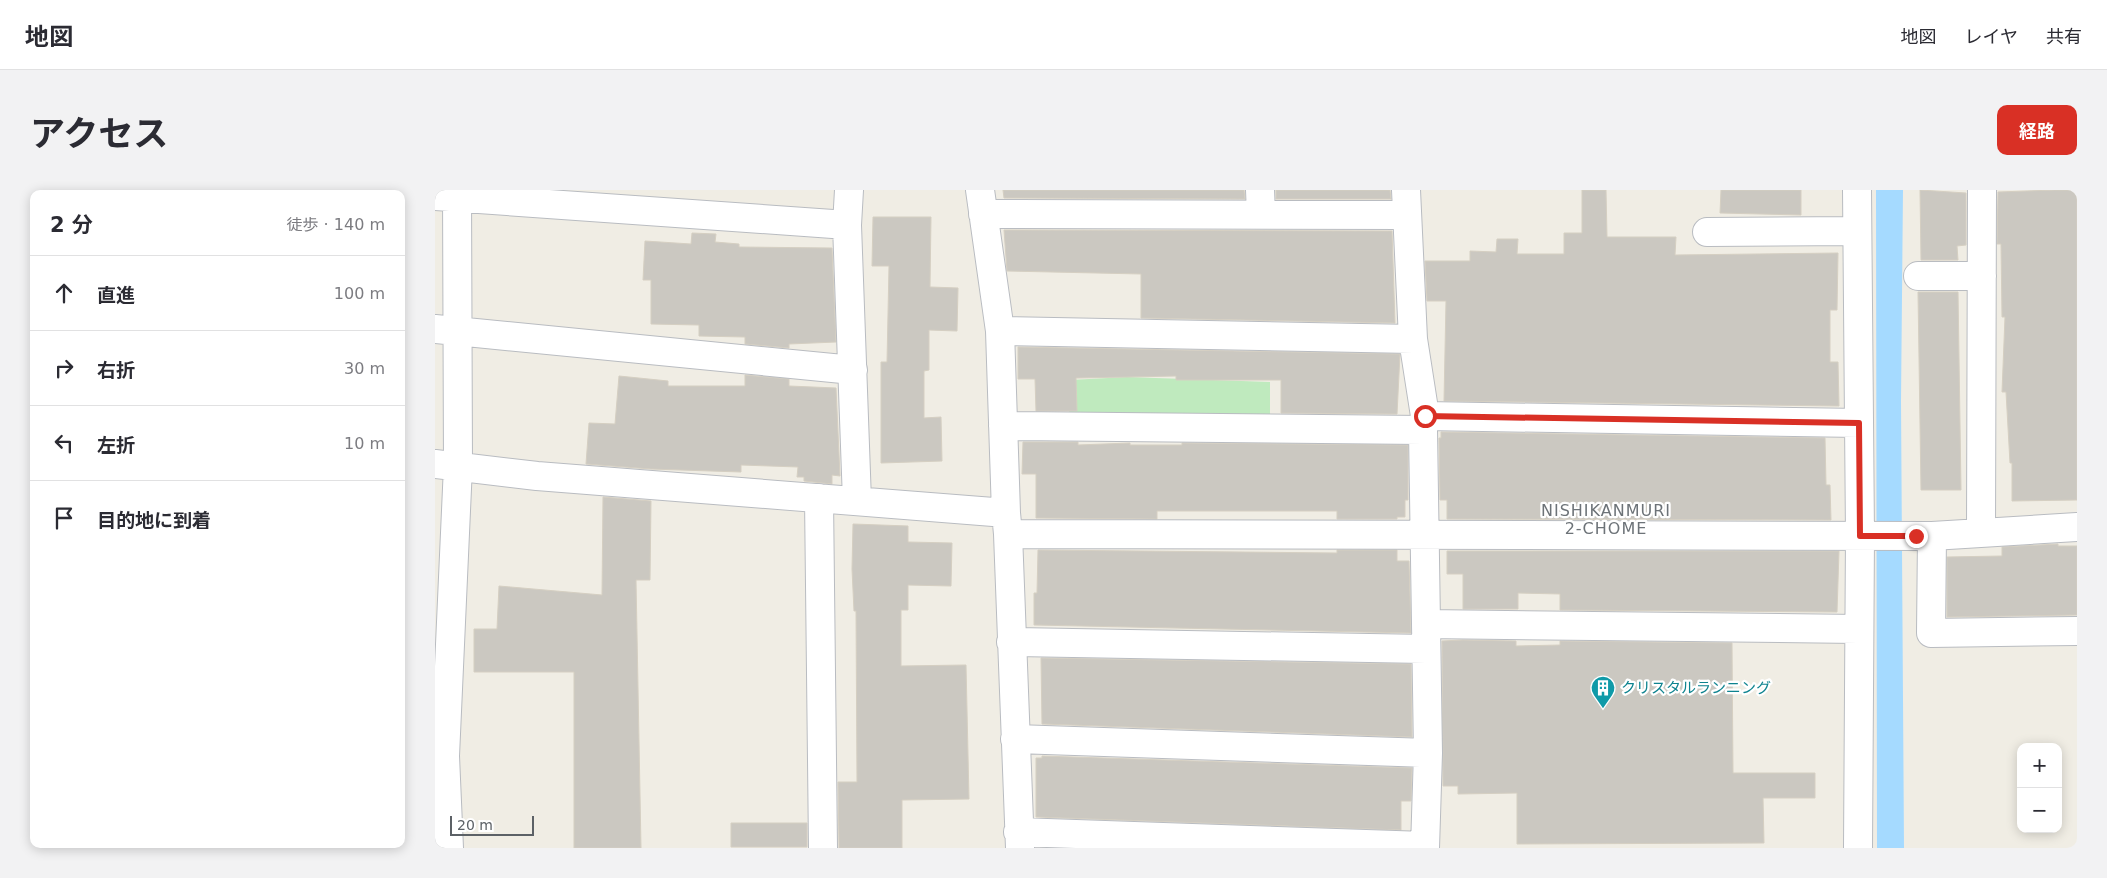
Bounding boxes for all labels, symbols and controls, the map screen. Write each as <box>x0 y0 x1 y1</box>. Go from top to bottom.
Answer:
text: 地図 <box>25 23 73 51</box>
text: 地図 <box>1901 26 1937 47</box>
text: レイヤ <box>1965 26 2018 47</box>
text: 共有 <box>2046 26 2082 47</box>
button: 経路 <box>1997 105 2077 155</box>
text: アクセス <box>30 114 168 154</box>
text: 2 分 <box>50 213 93 237</box>
text: 徒歩 · 140 m <box>287 215 385 234</box>
icon: ahead <box>50 279 78 307</box>
text: 直進 <box>97 284 135 306</box>
text: 100 m <box>334 284 385 303</box>
icon: right <box>50 354 78 382</box>
text: 右折 <box>97 359 135 381</box>
text: 30 m <box>344 359 385 378</box>
route start <box>1414 405 1437 428</box>
icon: left <box>50 429 78 457</box>
text: 左折 <box>97 434 135 456</box>
text: 10 m <box>344 434 385 453</box>
district label: NISHIKANMURI 2-CHOME <box>1541 501 1671 538</box>
icon: arrive <box>50 504 78 532</box>
text: 目的地に到着 <box>97 509 211 531</box>
route end <box>1905 525 1928 548</box>
building icon: クリスタルランニング <box>1590 675 1616 709</box>
place label: クリスタルランニング <box>1621 679 1771 697</box>
map controls <box>2017 743 2062 833</box>
button: + <box>2017 743 2062 788</box>
button: − <box>2017 788 2062 833</box>
scale bar <box>450 813 534 836</box>
text: 20 m <box>457 817 493 833</box>

